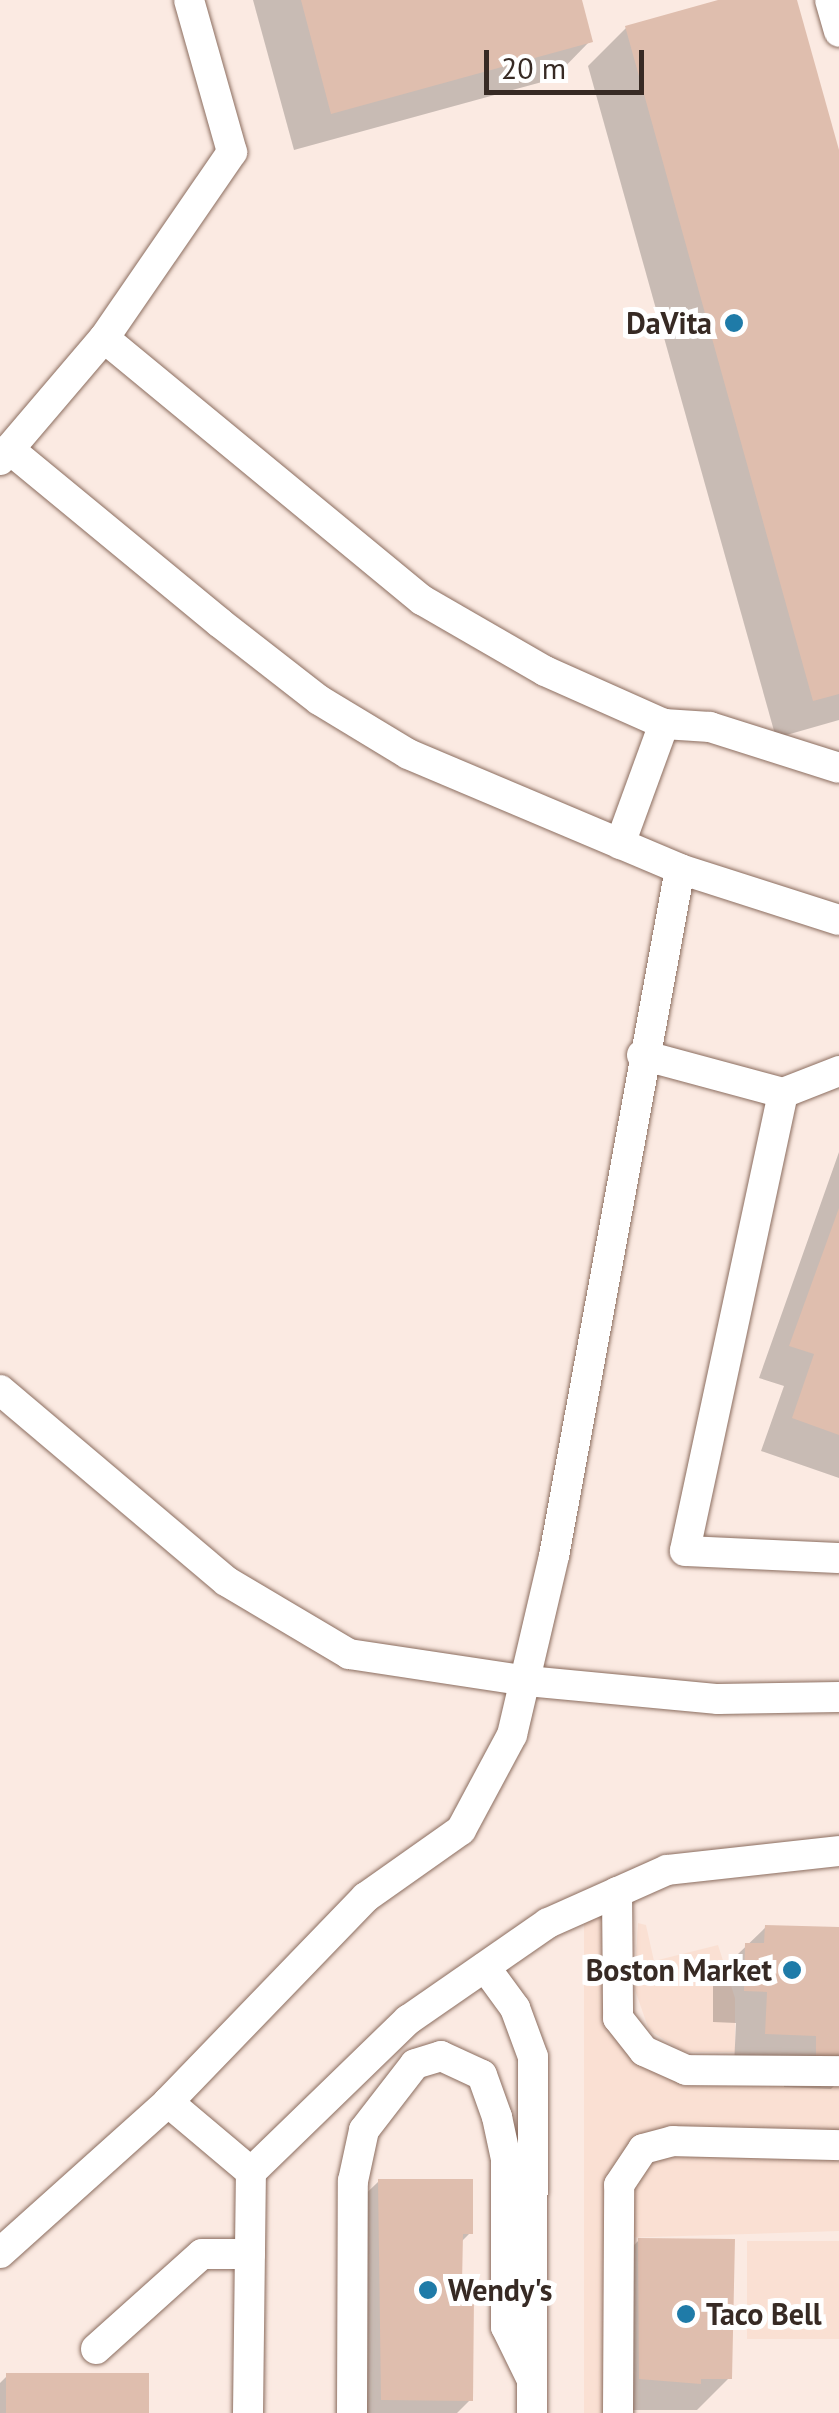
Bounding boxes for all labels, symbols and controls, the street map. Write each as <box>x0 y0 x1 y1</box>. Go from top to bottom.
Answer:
scale bar <box>489 30 649 92</box>
text: 20 m <box>501 48 566 87</box>
place label: DaVita <box>626 305 712 341</box>
marker: DaVita <box>721 310 747 336</box>
place label: Boston Market <box>586 1952 772 1988</box>
marker: Boston Market <box>781 1959 803 1981</box>
place label: Wendy's <box>448 2272 552 2308</box>
marker: Wendy's <box>417 2279 439 2301</box>
place label: Taco Bell <box>706 2296 822 2332</box>
marker: Taco Bell <box>675 2303 697 2325</box>

